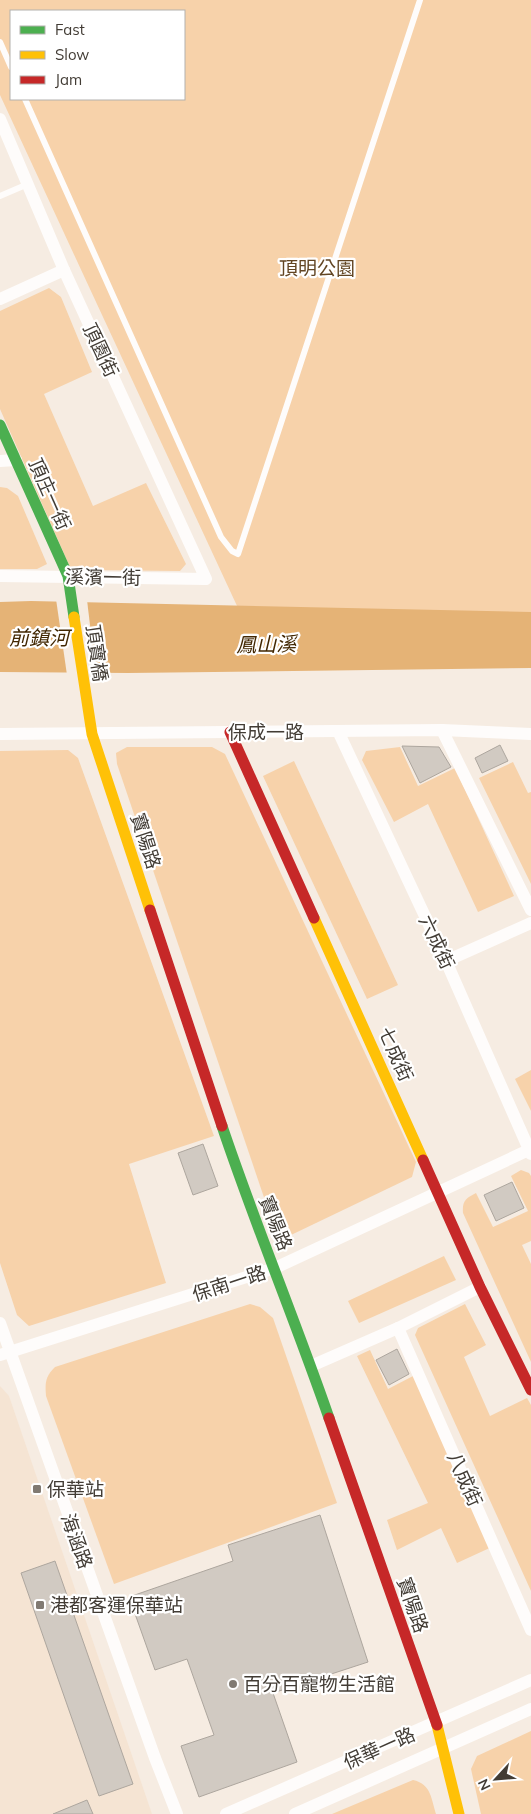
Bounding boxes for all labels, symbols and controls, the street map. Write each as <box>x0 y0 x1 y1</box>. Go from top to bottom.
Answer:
legend <box>10 10 185 100</box>
text: Fast <box>55 20 85 39</box>
text: Slow <box>55 45 89 64</box>
text: Jam <box>55 70 82 89</box>
park label: 頂明公園 <box>279 256 355 280</box>
street label: 頂園街 <box>78 319 124 381</box>
street label: 頂庄一街 <box>24 454 76 534</box>
street label: 溪濱一街 <box>65 564 141 590</box>
street label: 頂寶橋 <box>81 623 113 683</box>
water label: 前鎮河 <box>9 625 73 650</box>
water label: 鳳山溪 <box>236 631 299 657</box>
street label: 保成一路 <box>228 720 304 744</box>
street label: 寶陽路 <box>126 810 166 872</box>
street label: 六成街 <box>414 911 460 973</box>
street label: 七成街 <box>373 1023 419 1085</box>
street label: 寶陽路 <box>254 1192 298 1254</box>
street label: 保南一路 <box>189 1260 269 1306</box>
street label: 八成街 <box>442 1448 488 1510</box>
place label: 保華站 <box>47 1477 104 1501</box>
marker: 保華站 <box>31 1483 43 1495</box>
street label: 海涵路 <box>56 1510 98 1572</box>
street label: 寶陽路 <box>392 1574 434 1636</box>
place label: 港都客運保華站 <box>50 1593 183 1617</box>
marker: 港都客運保華站 <box>34 1599 46 1611</box>
place label: 百分百寵物生活館 <box>243 1672 395 1696</box>
marker: 百分百寵物生活館 <box>227 1678 239 1690</box>
street label: 保華一路 <box>339 1722 419 1774</box>
north arrow <box>471 1754 521 1804</box>
text: N <box>474 1776 495 1793</box>

